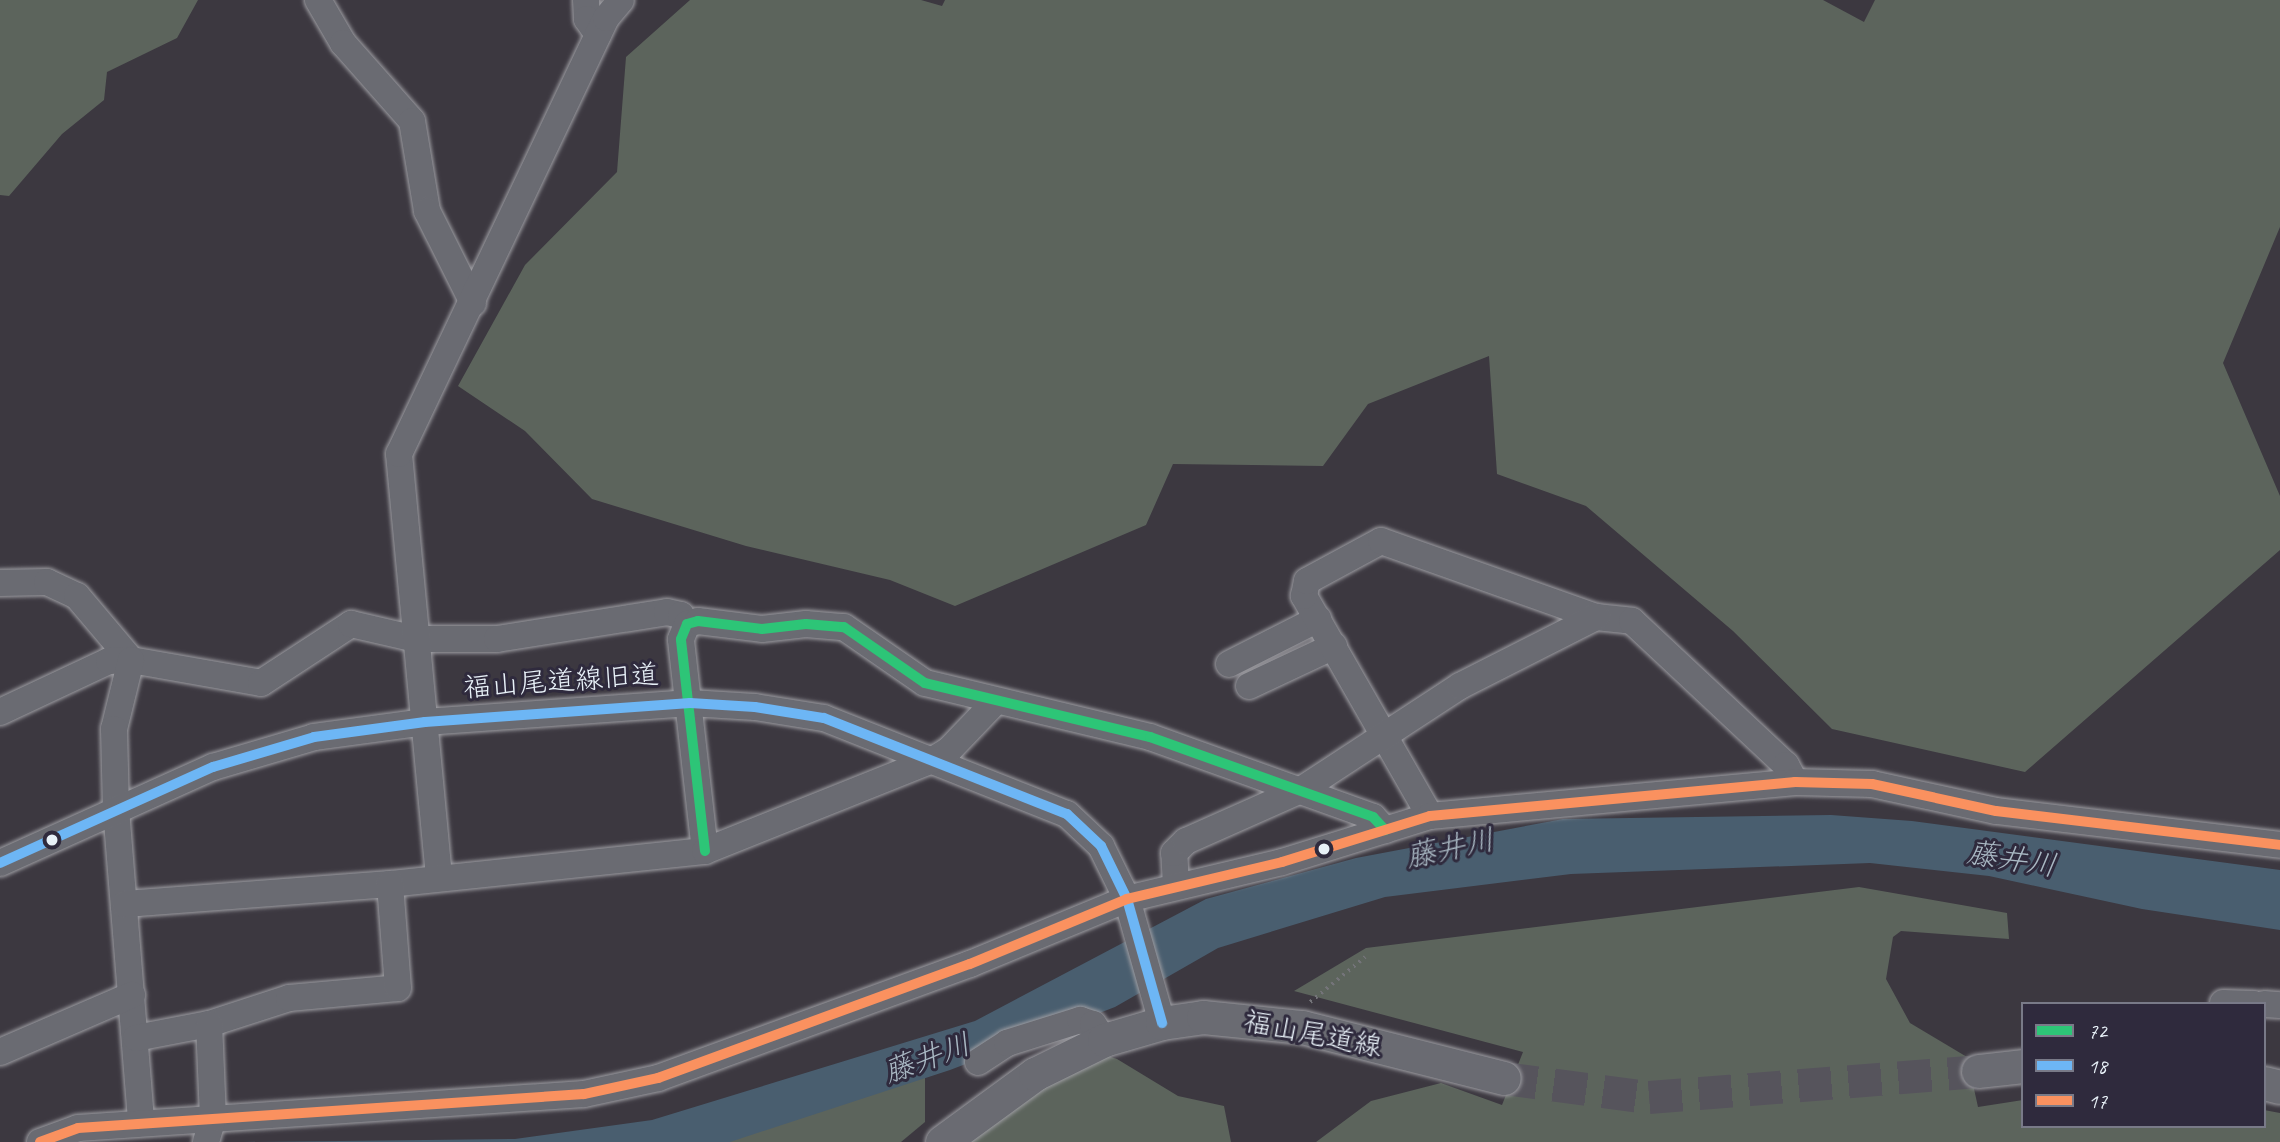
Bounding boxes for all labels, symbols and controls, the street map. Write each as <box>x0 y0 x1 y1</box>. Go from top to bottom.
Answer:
street label: 福山尾道線旧道 <box>462 657 660 705</box>
water label: 藤井川 <box>1402 821 1498 875</box>
unlabelled marker <box>45 833 59 847</box>
water label: 藤井川 <box>1965 834 2059 884</box>
unlabelled marker <box>1317 842 1331 856</box>
legend <box>2021 1002 2266 1128</box>
street label: 福山尾道線 <box>1241 1004 1385 1064</box>
text: 72 <box>2088 1018 2107 1044</box>
water label: 藤井川 <box>879 1026 975 1090</box>
text: 18 <box>2088 1053 2107 1079</box>
text: 17 <box>2088 1088 2107 1114</box>

